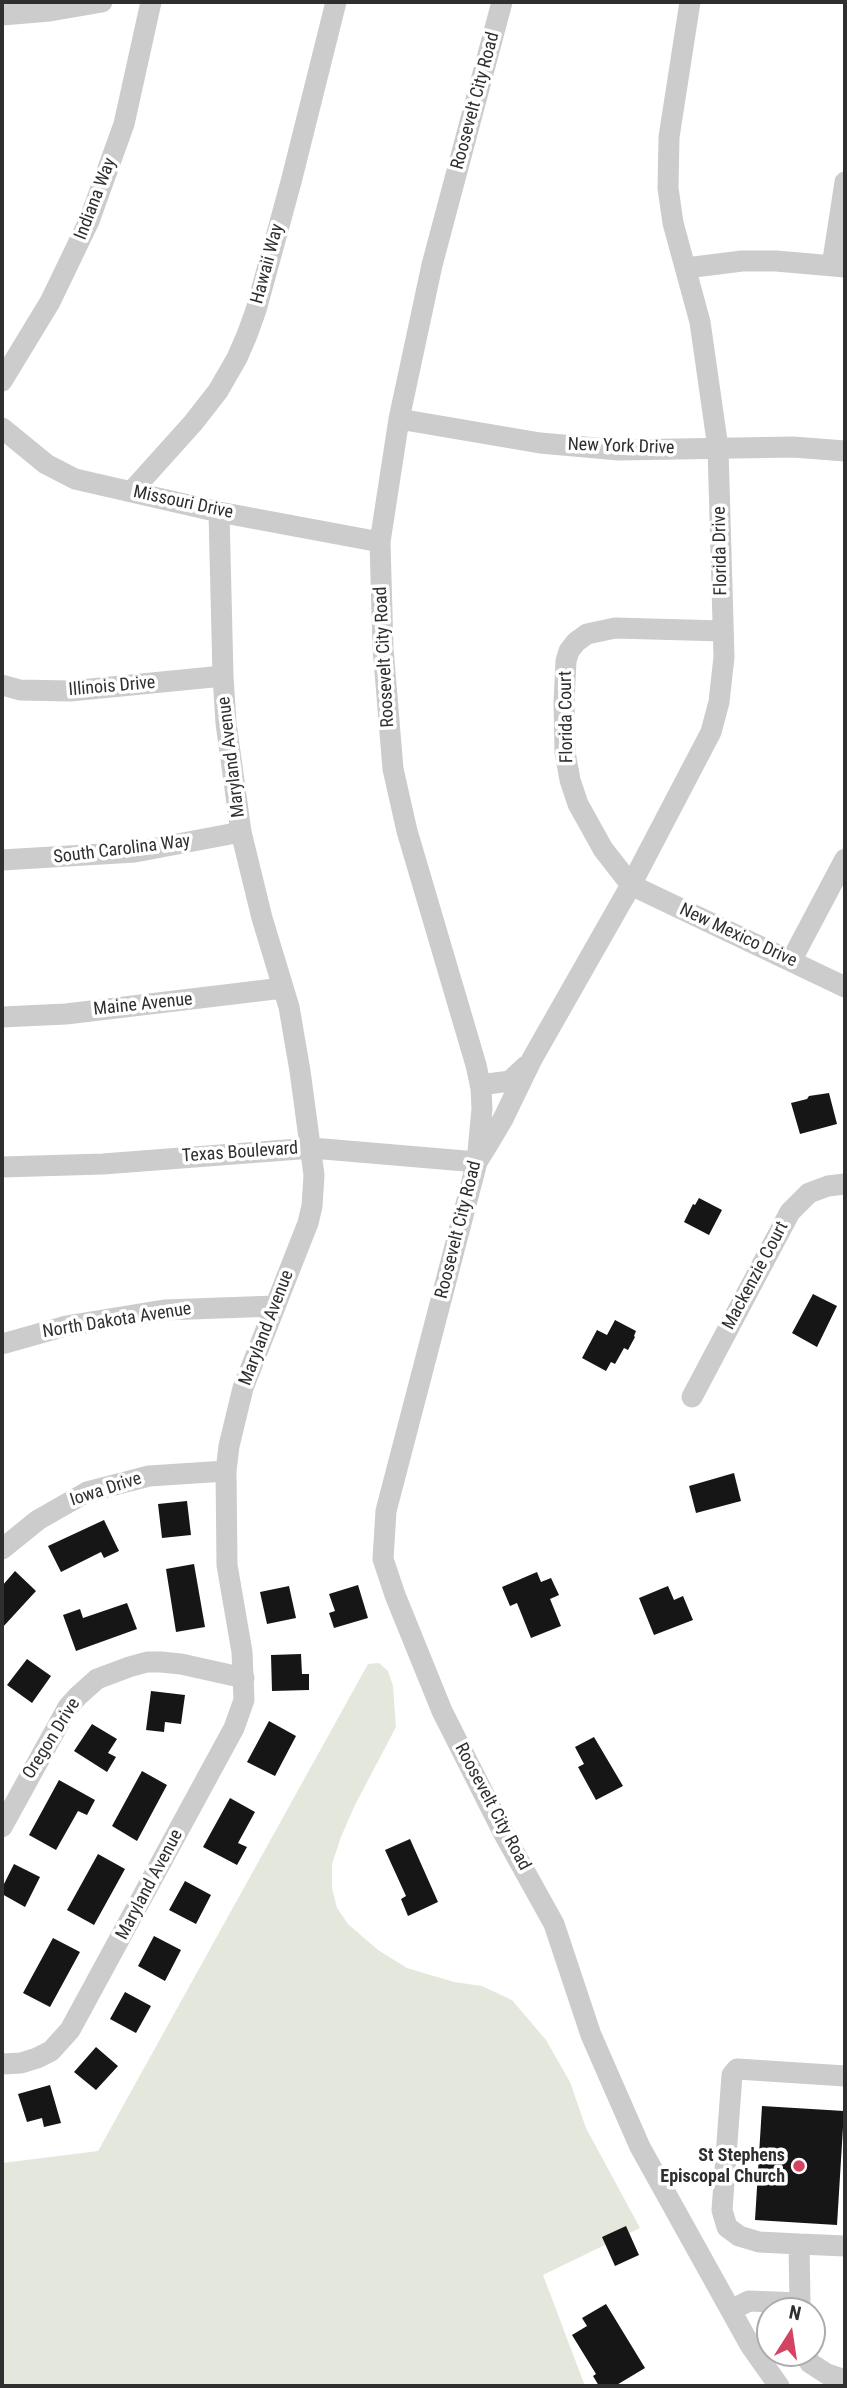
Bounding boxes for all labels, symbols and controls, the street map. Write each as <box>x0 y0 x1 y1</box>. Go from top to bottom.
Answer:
street label: Roosevelt City Road <box>447 30 505 172</box>
street label: Indiana Way <box>71 155 121 243</box>
street label: Hawaii Way <box>247 222 289 306</box>
street label: New York Drive <box>567 434 675 460</box>
street label: Missouri Drive <box>131 482 235 524</box>
street label: Florida Drive <box>709 506 733 596</box>
street label: Roosevelt City Road <box>371 586 399 728</box>
street label: Florida Court <box>555 671 579 763</box>
street label: Illinois Drive <box>68 672 156 702</box>
street label: Maryland Avenue <box>214 695 250 819</box>
street label: South Carolina Way <box>52 831 192 869</box>
street label: New Mexico Drive <box>676 899 800 973</box>
street label: Maine Avenue <box>92 989 194 1021</box>
street label: Texas Boulevard <box>181 1138 299 1168</box>
street label: Roosevelt City Road <box>431 1159 487 1301</box>
street label: Mackenzie Court <box>718 1218 794 1334</box>
street label: Maryland Avenue <box>235 1267 299 1389</box>
street label: North Dakota Avenue <box>41 1299 193 1343</box>
street label: Iowa Drive <box>68 1468 144 1512</box>
street label: Oregon Drive <box>19 1695 85 1783</box>
street label: Roosevelt City Road <box>449 1740 535 1874</box>
street label: Maryland Avenue <box>112 1826 188 1944</box>
place label: St Stephens Episcopal Church <box>660 2145 785 2188</box>
marker: St Stephens Episcopal Church <box>791 2158 807 2174</box>
north arrow <box>756 2297 826 2367</box>
text: N <box>787 2300 803 2325</box>

